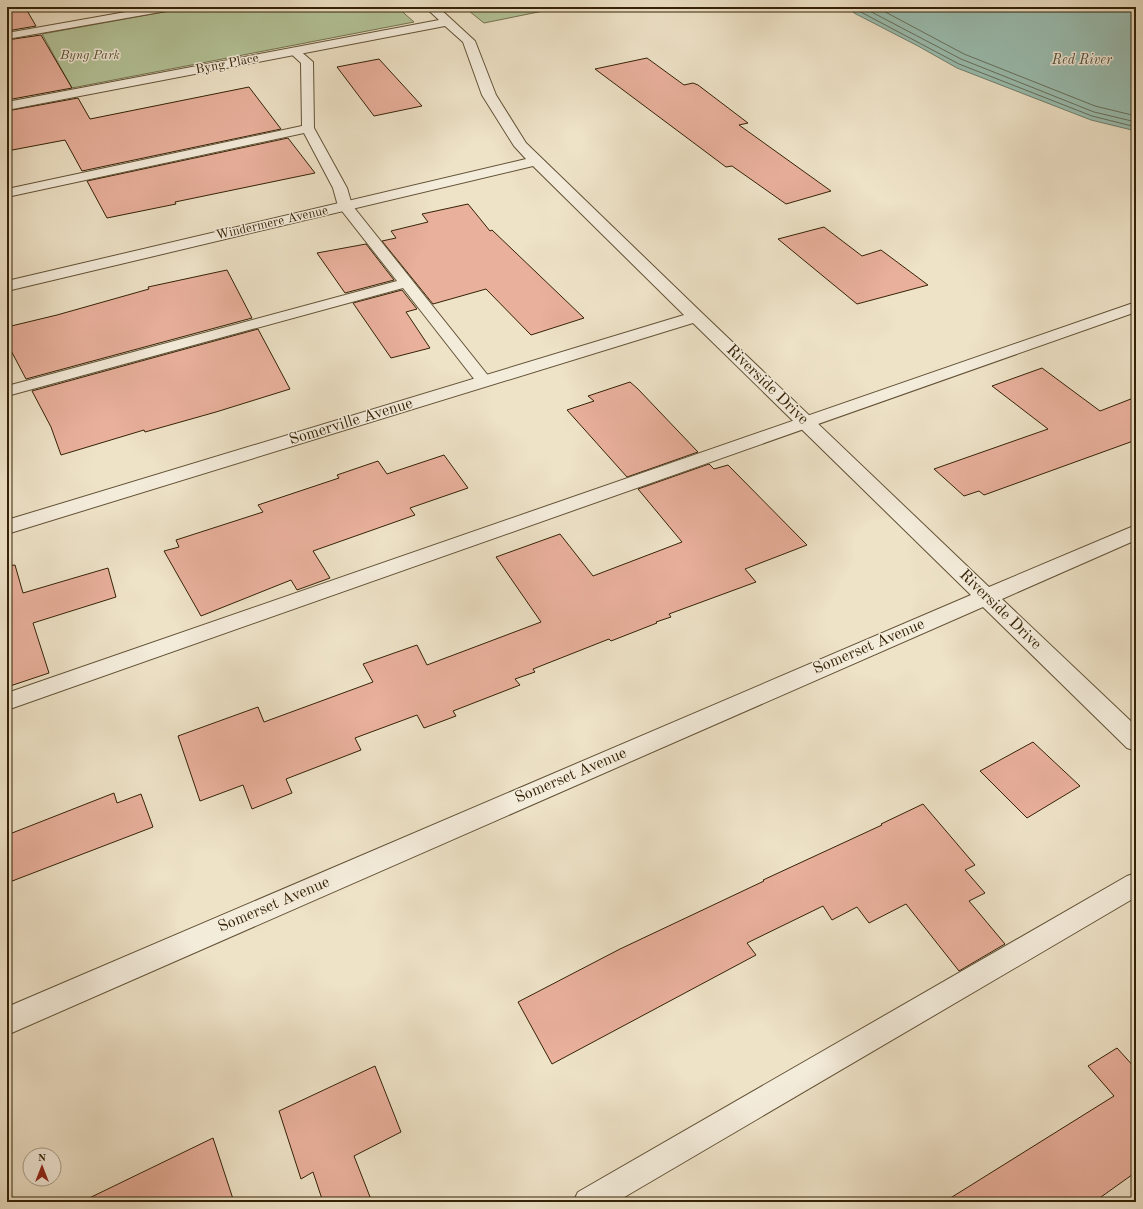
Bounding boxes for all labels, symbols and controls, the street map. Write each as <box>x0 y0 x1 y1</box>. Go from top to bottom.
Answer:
park label: Byng Park <box>59 49 120 62</box>
street label: Byng Place <box>194 52 260 76</box>
water label: Red River <box>1051 53 1113 67</box>
street label: Windermere Avenue <box>215 204 329 242</box>
street label: Riverside Drive <box>723 342 811 428</box>
street label: Somerville Avenue <box>287 396 415 448</box>
street label: Riverside Drive <box>956 567 1044 653</box>
street label: Somerset Avenue <box>811 616 927 678</box>
street label: Somerset Avenue <box>513 745 629 807</box>
street label: Somerset Avenue <box>216 874 332 936</box>
north arrow <box>22 1147 62 1187</box>
text: N <box>38 1153 47 1164</box>

